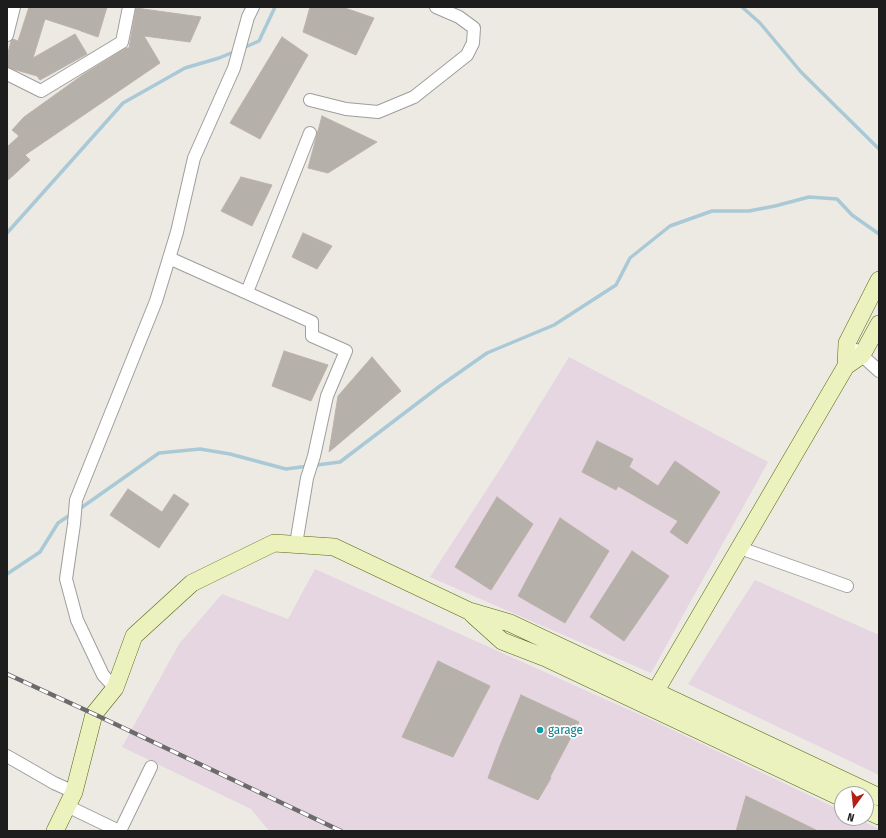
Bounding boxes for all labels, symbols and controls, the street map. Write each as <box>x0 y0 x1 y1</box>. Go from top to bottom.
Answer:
place label: garage <box>548 722 583 738</box>
marker: garage <box>535 725 545 735</box>
north arrow <box>834 786 874 826</box>
text: N <box>846 810 856 824</box>

